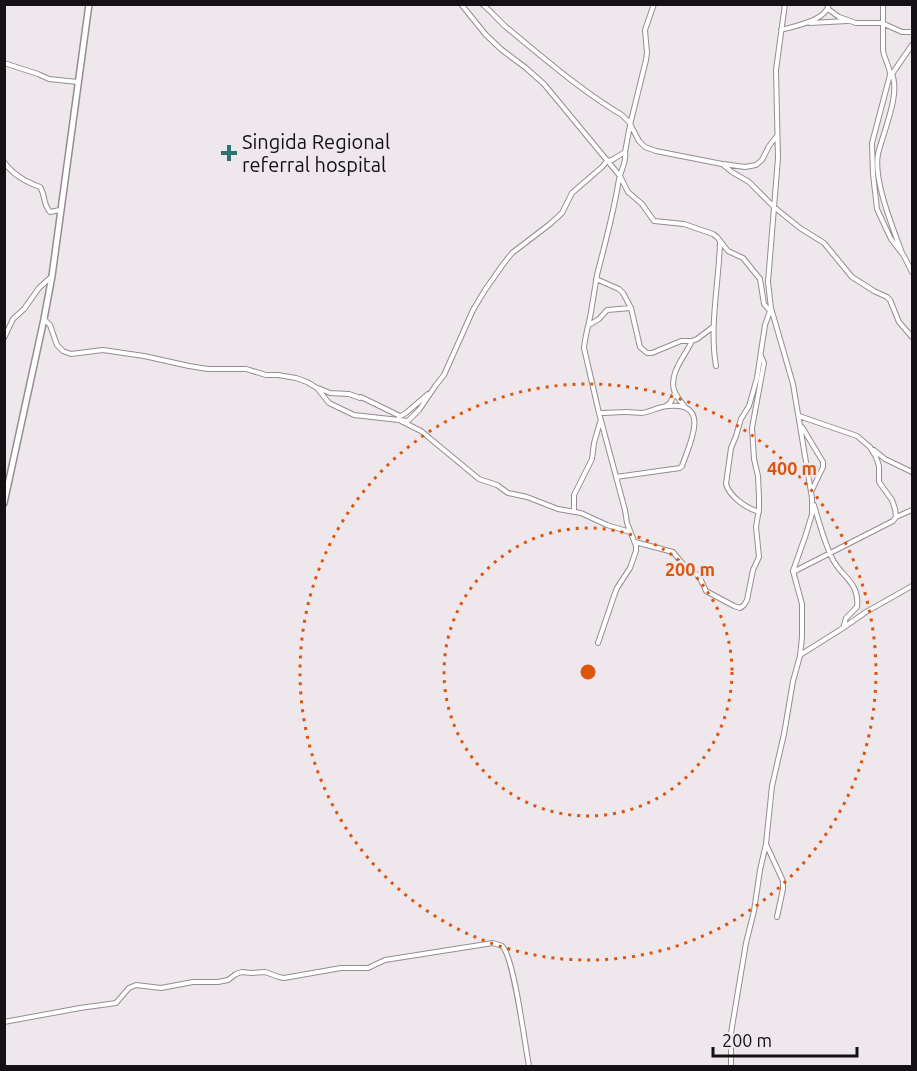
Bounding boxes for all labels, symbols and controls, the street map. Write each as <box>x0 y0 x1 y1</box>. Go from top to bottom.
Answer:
place label: Singida Regional referral hospital <box>242 130 390 176</box>
marker: Singida Regional referral hospital <box>220 144 238 162</box>
text: 400 m <box>767 458 817 478</box>
text: 200 m <box>665 559 715 579</box>
centre of rings <box>578 662 598 682</box>
scale bar <box>713 1020 857 1058</box>
text: 200 m <box>722 1030 772 1050</box>

